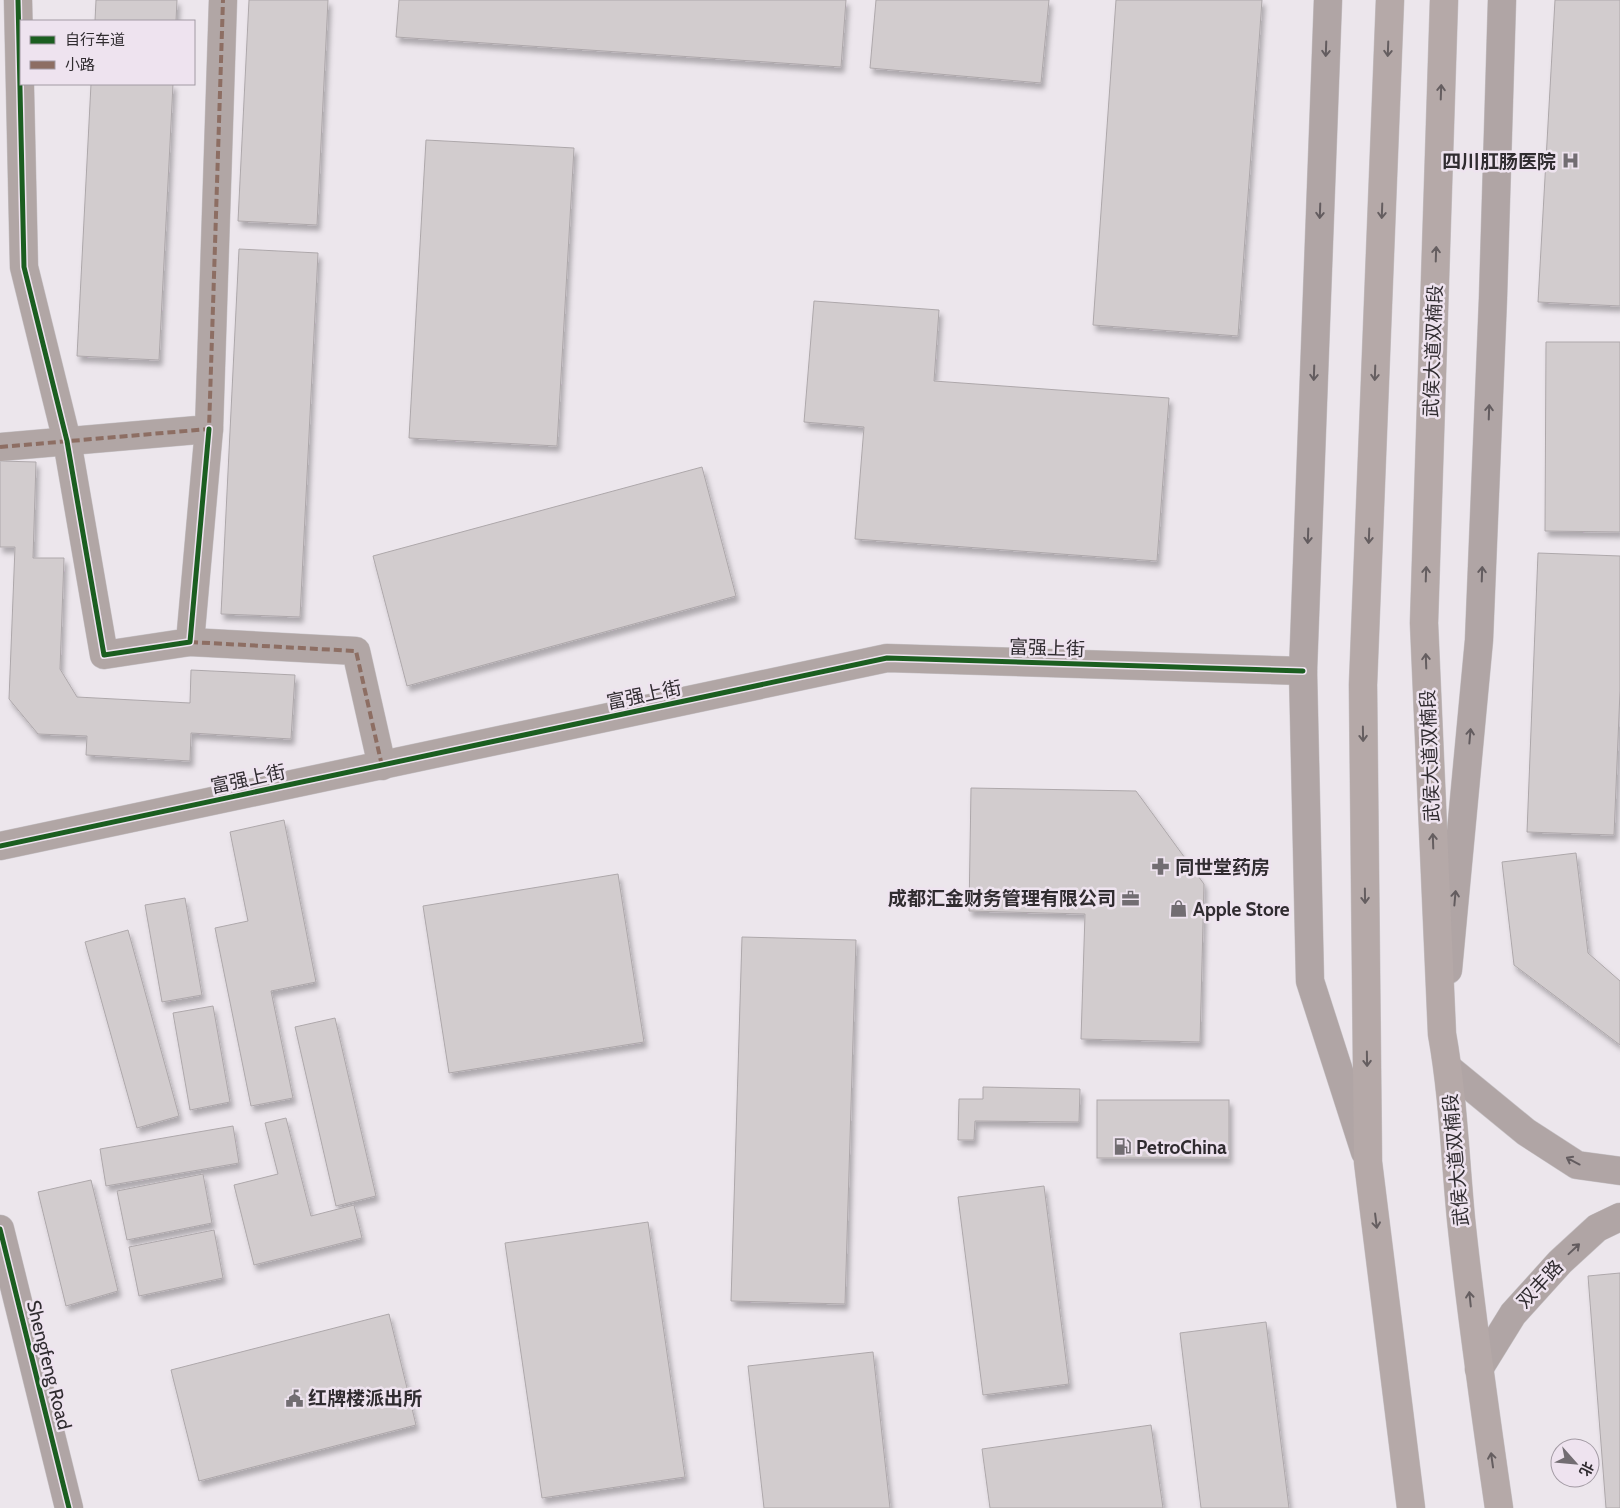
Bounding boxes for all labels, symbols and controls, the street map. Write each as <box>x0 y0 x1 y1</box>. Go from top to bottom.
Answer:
legend <box>20 20 195 85</box>
text: 自行车道 <box>65 31 125 49</box>
one-way arrow <box>1321 40 1330 56</box>
one-way arrow <box>1383 40 1393 56</box>
text: 小路 <box>65 56 95 74</box>
one-way arrow <box>1437 84 1446 100</box>
place label: 四川肛肠医院 <box>1442 150 1556 173</box>
hospital icon: 四川肛肠医院 <box>1560 151 1580 171</box>
one-way arrow <box>1315 203 1324 219</box>
one-way arrow <box>1377 203 1386 219</box>
one-way arrow <box>1431 246 1441 262</box>
street label: 武侯大道双楠段 <box>1419 284 1447 418</box>
one-way arrow <box>1309 365 1318 381</box>
one-way arrow <box>1370 365 1380 381</box>
one-way arrow <box>1484 404 1493 420</box>
one-way arrow <box>1303 528 1312 544</box>
one-way arrow <box>1364 528 1373 544</box>
one-way arrow <box>1421 566 1430 582</box>
one-way arrow <box>1477 567 1487 583</box>
street label: 富强上街 <box>1009 635 1085 661</box>
one-way arrow <box>1421 653 1430 669</box>
street label: 富强上街 <box>604 676 684 714</box>
street label: 武侯大道双楠段 <box>1416 689 1444 823</box>
one-way arrow <box>1359 725 1368 741</box>
one-way arrow <box>1465 729 1475 745</box>
street label: 富强上街 <box>208 760 288 798</box>
one-way arrow <box>1429 833 1438 849</box>
place label: 同世堂药房 <box>1175 856 1270 879</box>
pharmacy icon: 同世堂药房 <box>1151 857 1171 877</box>
place label: 成都汇金财务管理有限公司 <box>888 887 1116 910</box>
office icon: 成都汇金财务管理有限公司 <box>1120 888 1140 908</box>
one-way arrow <box>1360 888 1370 904</box>
one-way arrow <box>1450 891 1459 907</box>
place label: Apple Store <box>1193 898 1290 921</box>
shop icon: Apple Store <box>1169 899 1189 919</box>
one-way arrow <box>1362 1050 1372 1066</box>
street label: 武侯大道双楠段 <box>1439 1093 1473 1227</box>
place label: PetroChina <box>1136 1136 1227 1159</box>
fuel station icon: PetroChina <box>1112 1137 1132 1157</box>
one-way arrow <box>1565 1156 1580 1166</box>
one-way arrow <box>1371 1212 1381 1228</box>
one-way arrow <box>1567 1243 1580 1255</box>
street label: 双丰路 <box>1512 1255 1568 1313</box>
one-way arrow <box>1465 1291 1475 1307</box>
street label: Shengfeng Road <box>22 1298 76 1432</box>
place label: 红牌楼派出所 <box>308 1387 422 1410</box>
public building icon: 红牌楼派出所 <box>284 1388 304 1408</box>
north arrow <box>1550 1438 1600 1488</box>
one-way arrow <box>1487 1452 1497 1468</box>
text: 北 <box>1575 1459 1598 1479</box>

